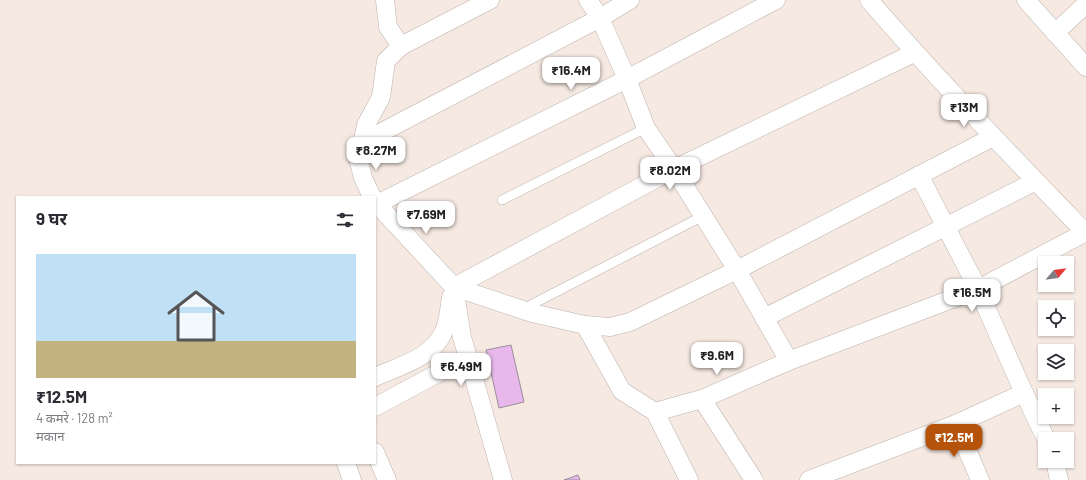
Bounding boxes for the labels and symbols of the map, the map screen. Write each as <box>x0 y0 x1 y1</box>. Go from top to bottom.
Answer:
pin: ₹16.4M <box>538 57 604 91</box>
pin: ₹13M <box>940 94 988 128</box>
pin: ₹8.27M <box>343 137 409 171</box>
pin: ₹8.02M <box>637 157 703 191</box>
pin: ₹7.69M <box>393 201 459 235</box>
north arrow <box>1038 256 1074 292</box>
pin: ₹16.5M <box>939 279 1005 313</box>
pin: ₹9.6M <box>689 342 745 376</box>
pin: ₹6.49M <box>428 353 494 387</box>
pin: ₹12.5M <box>921 424 987 458</box>

